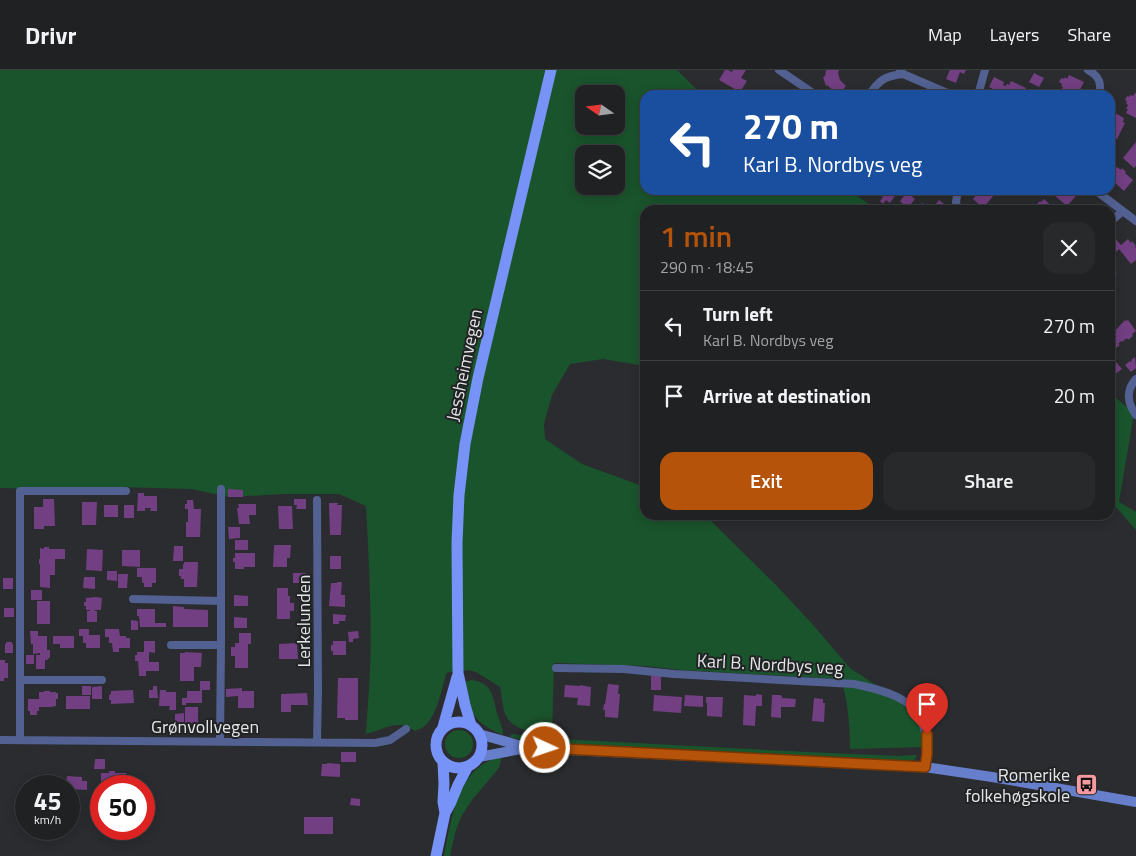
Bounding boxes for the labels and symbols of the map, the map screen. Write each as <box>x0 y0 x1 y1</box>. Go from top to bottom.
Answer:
north arrow <box>575 85 625 135</box>
street label: Jessheimvegen <box>439 306 489 424</box>
street label: Lerkelunden <box>290 575 317 668</box>
street label: Karl B. Nordbys veg <box>696 647 844 681</box>
pin <box>906 683 948 734</box>
street label: Grønvollvegen <box>151 713 259 740</box>
position arrow <box>518 721 570 773</box>
place label: Romerike folkehøgskole <box>965 761 1070 809</box>
bus stop icon: Romerike folkehøgskole <box>1074 772 1098 796</box>
speed limit sign: 50 <box>90 775 155 840</box>

